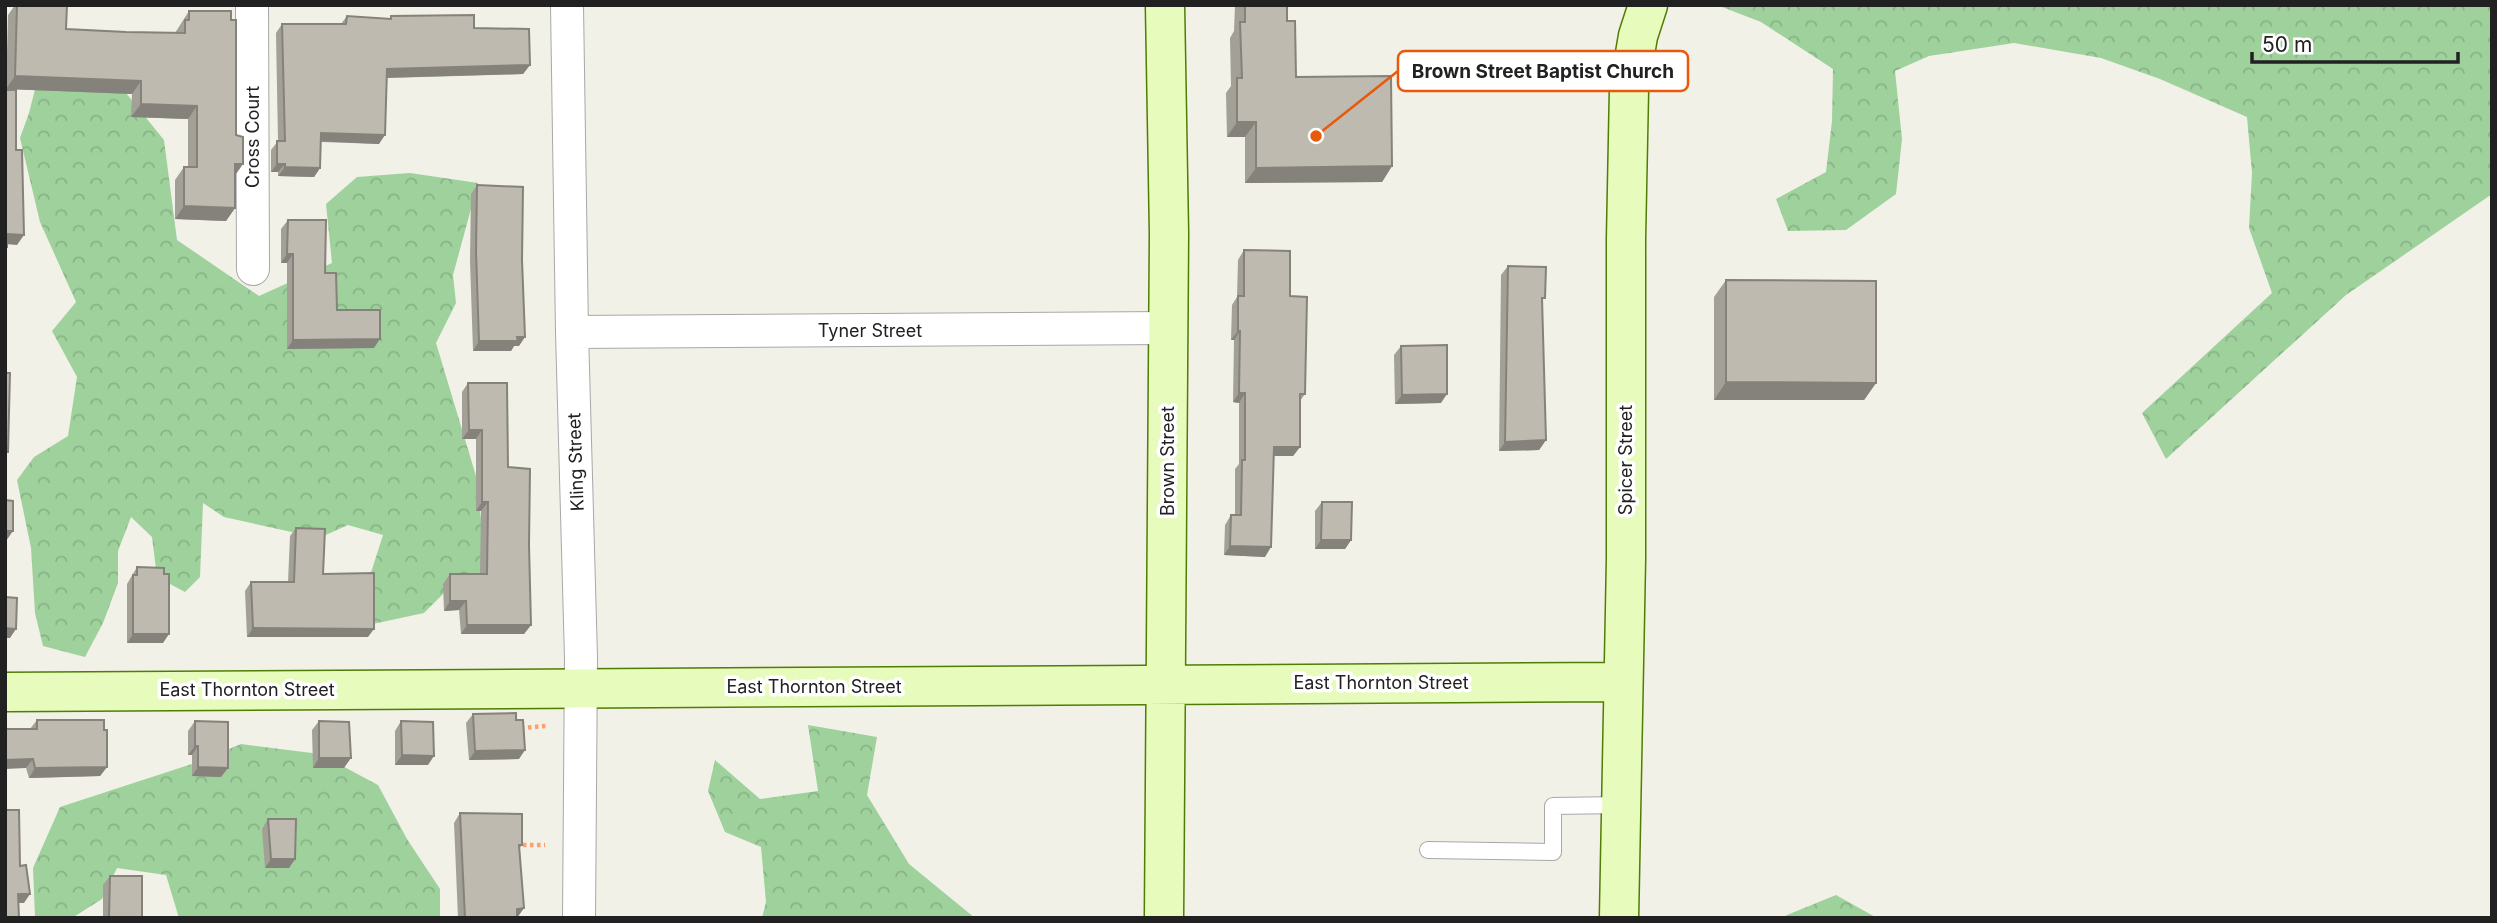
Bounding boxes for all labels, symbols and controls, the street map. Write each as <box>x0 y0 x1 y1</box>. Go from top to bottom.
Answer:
scale bar <box>2252 21 2458 65</box>
text: 50 m <box>2262 32 2312 57</box>
callout: Brown Street Baptist Church <box>1398 51 1688 91</box>
text: Brown Street Baptist Church <box>1412 60 1674 83</box>
street label: Cross Court <box>242 86 263 188</box>
street label: Tyner Street <box>818 320 922 341</box>
street label: Spicer Street <box>1615 405 1636 515</box>
street label: Brown Street <box>1157 406 1178 516</box>
street label: Kling Street <box>563 412 588 512</box>
street label: East Thornton Street <box>1293 672 1469 693</box>
street label: East Thornton Street <box>726 676 902 697</box>
street label: East Thornton Street <box>159 679 335 700</box>

